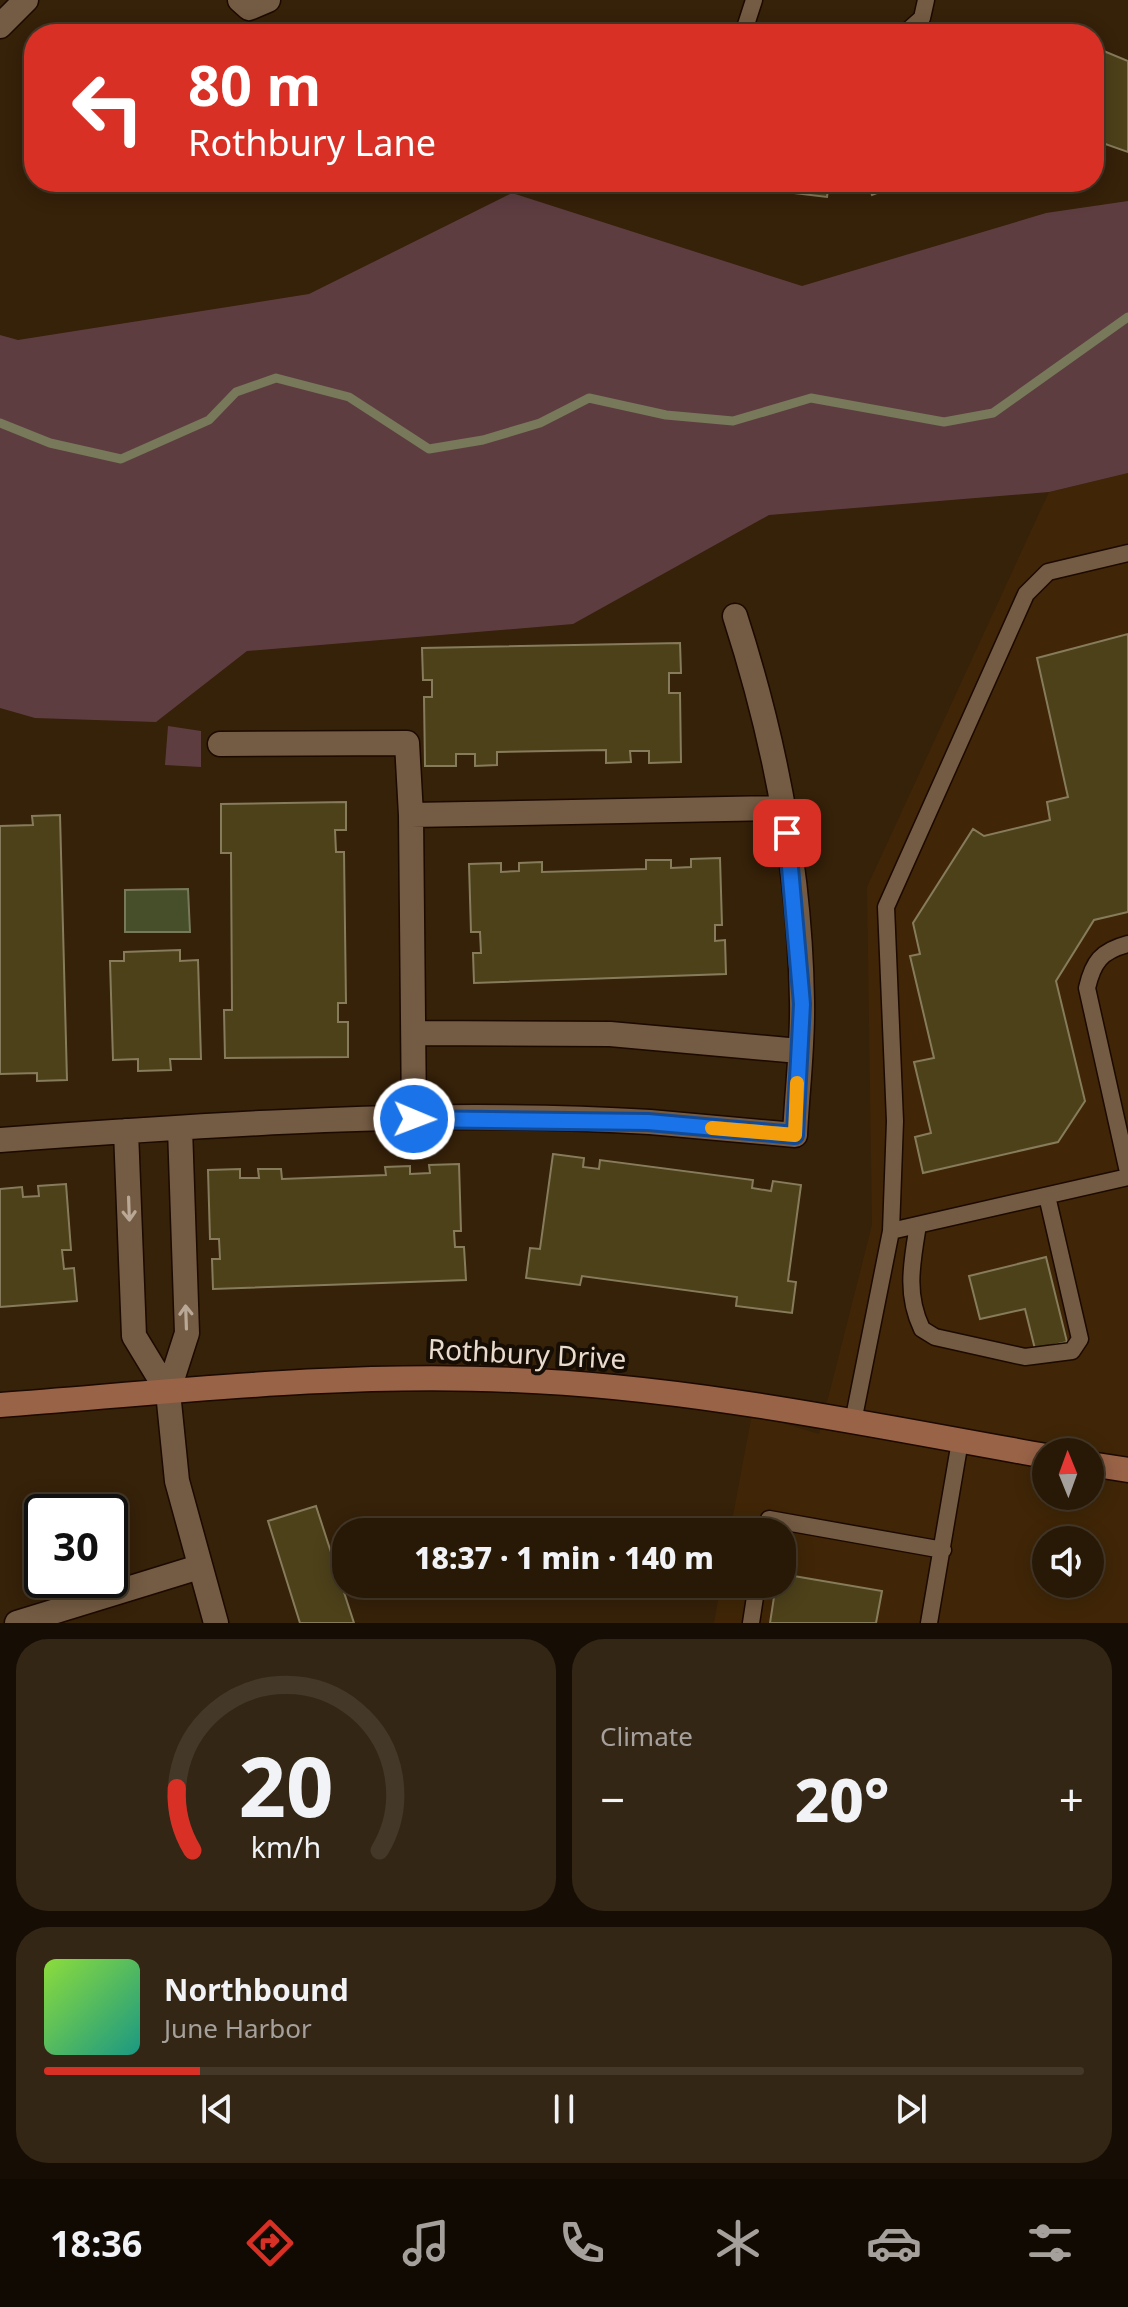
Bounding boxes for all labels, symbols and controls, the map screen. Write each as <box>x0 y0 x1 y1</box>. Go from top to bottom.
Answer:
text: 80 m <box>188 46 321 122</box>
icon: left <box>56 56 160 160</box>
text: Rothbury Lane <box>188 118 436 167</box>
pin <box>753 799 821 867</box>
icon: arrive <box>765 811 809 855</box>
position arrow <box>372 1077 456 1161</box>
one-way arrow <box>122 1195 137 1222</box>
one-way arrow <box>179 1304 194 1331</box>
street label: Rothbury Drive <box>427 1329 627 1377</box>
north arrow <box>1032 1438 1104 1510</box>
map controls <box>1032 1438 1104 1598</box>
speed limit sign: 30 <box>24 1494 128 1598</box>
button: sound <box>1032 1526 1104 1598</box>
text: 18:37 · 1 min · 140 m <box>414 1537 714 1578</box>
text: Climate <box>600 1718 693 1754</box>
text: 20 <box>238 1728 334 1841</box>
text: 20° <box>795 1758 889 1840</box>
text: − <box>600 1769 625 1829</box>
text: + <box>1059 1769 1084 1829</box>
text: km/h <box>251 1827 321 1866</box>
text: Northbound <box>164 1969 349 2010</box>
text: June Harbor <box>164 2010 312 2046</box>
icon: previous <box>195 2087 239 2131</box>
icon: pause <box>542 2087 586 2131</box>
icon: next <box>889 2087 933 2131</box>
icon: directions <box>242 2215 298 2271</box>
icon: music <box>398 2215 454 2271</box>
icon: phone <box>554 2215 610 2271</box>
icon: climate <box>710 2215 766 2271</box>
icon: car <box>866 2215 922 2271</box>
icon: filters <box>1022 2215 1078 2271</box>
text: 18:36 <box>50 2219 142 2268</box>

